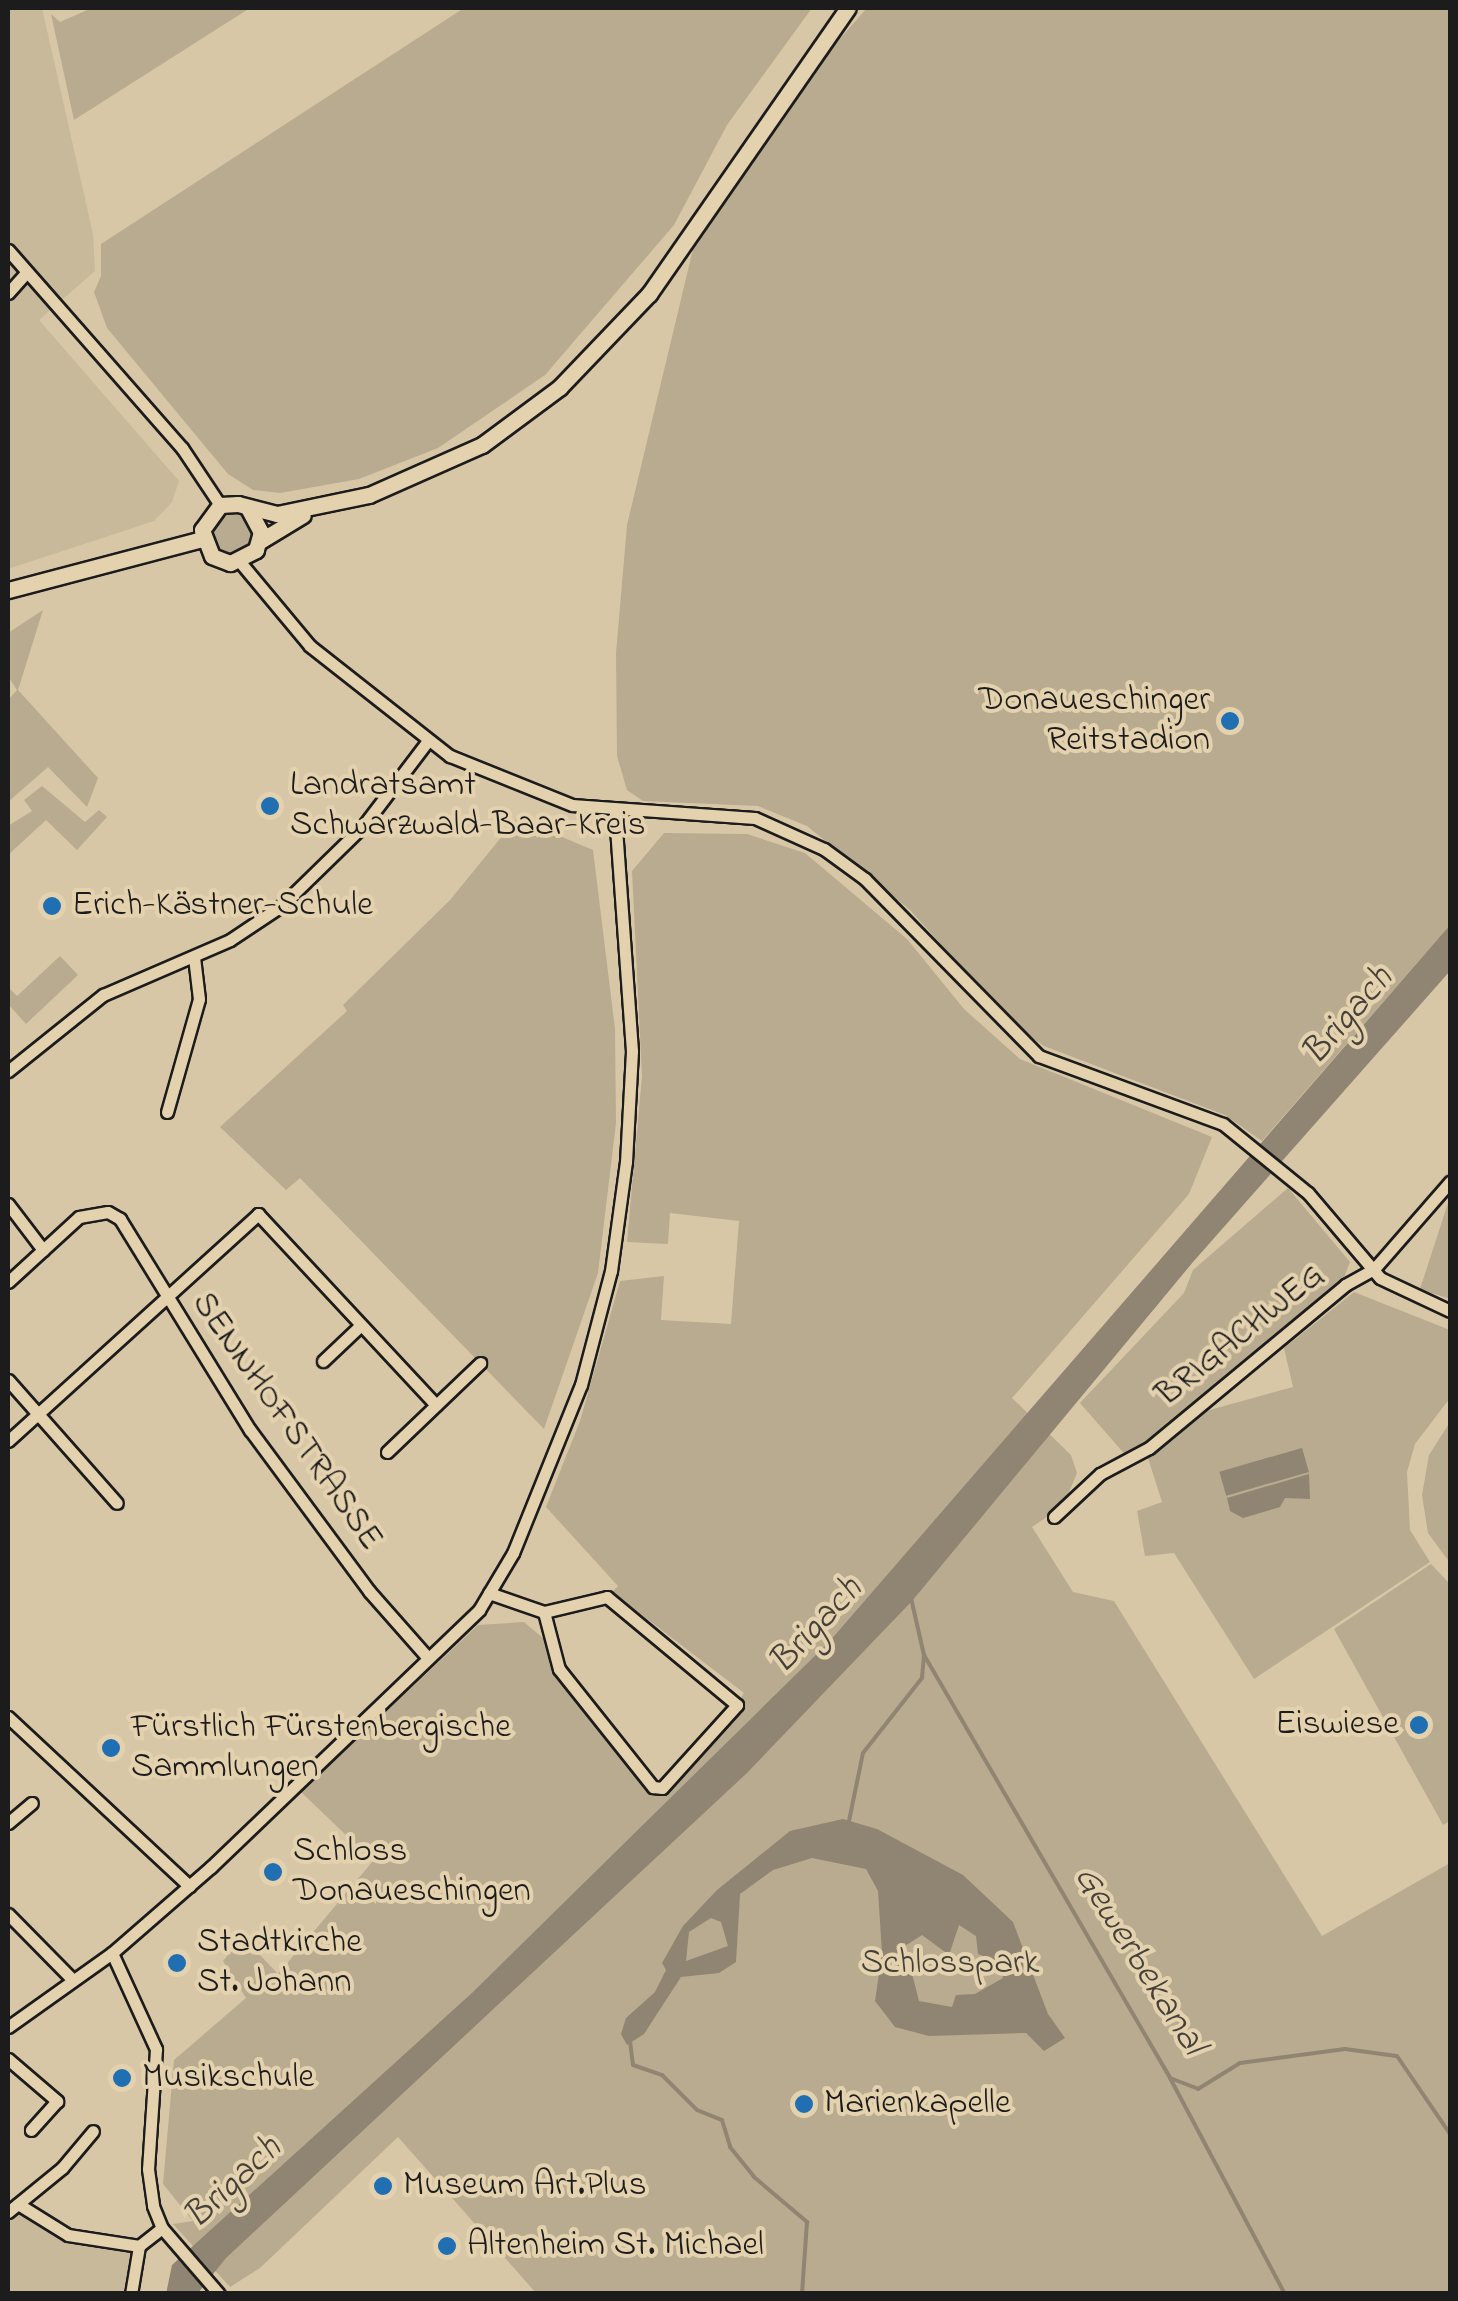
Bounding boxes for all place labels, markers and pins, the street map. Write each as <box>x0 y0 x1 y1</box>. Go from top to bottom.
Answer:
place label: Donaueschinger Reitstadion <box>979 680 1210 762</box>
marker: Donaueschinger Reitstadion <box>1219 710 1241 732</box>
place label: Landratsamt Schwarzwald-Baar-Kreis <box>290 765 645 847</box>
marker: Landratsamt Schwarzwald-Baar-Kreis <box>259 795 281 817</box>
place label: Erich-Kästner-Schule <box>72 885 373 927</box>
marker: Erich-Kästner-Schule <box>41 895 63 917</box>
place label: Eiswiese <box>1275 1704 1399 1746</box>
place label: Fürstlich Fürstenbergische Sammlungen <box>131 1707 511 1789</box>
marker: Eiswiese <box>1408 1714 1430 1736</box>
marker: Fürstlich Fürstenbergische Sammlungen <box>100 1737 122 1759</box>
place label: Schloss Donaueschingen <box>293 1831 531 1913</box>
marker: Schloss Donaueschingen <box>262 1861 284 1883</box>
place label: Stadtkirche St. Johann <box>197 1922 362 2004</box>
marker: Stadtkirche St. Johann <box>166 1952 188 1974</box>
place label: Musikschule <box>142 2057 314 2099</box>
marker: Musikschule <box>111 2067 133 2089</box>
place label: Marienkapelle <box>824 2083 1011 2125</box>
marker: Marienkapelle <box>793 2093 815 2115</box>
place label: Museum Art.Plus <box>403 2165 647 2207</box>
marker: Museum Art.Plus <box>372 2175 394 2197</box>
place label: Altenheim St. Michael <box>467 2225 764 2267</box>
marker: Altenheim St. Michael <box>436 2235 458 2257</box>

